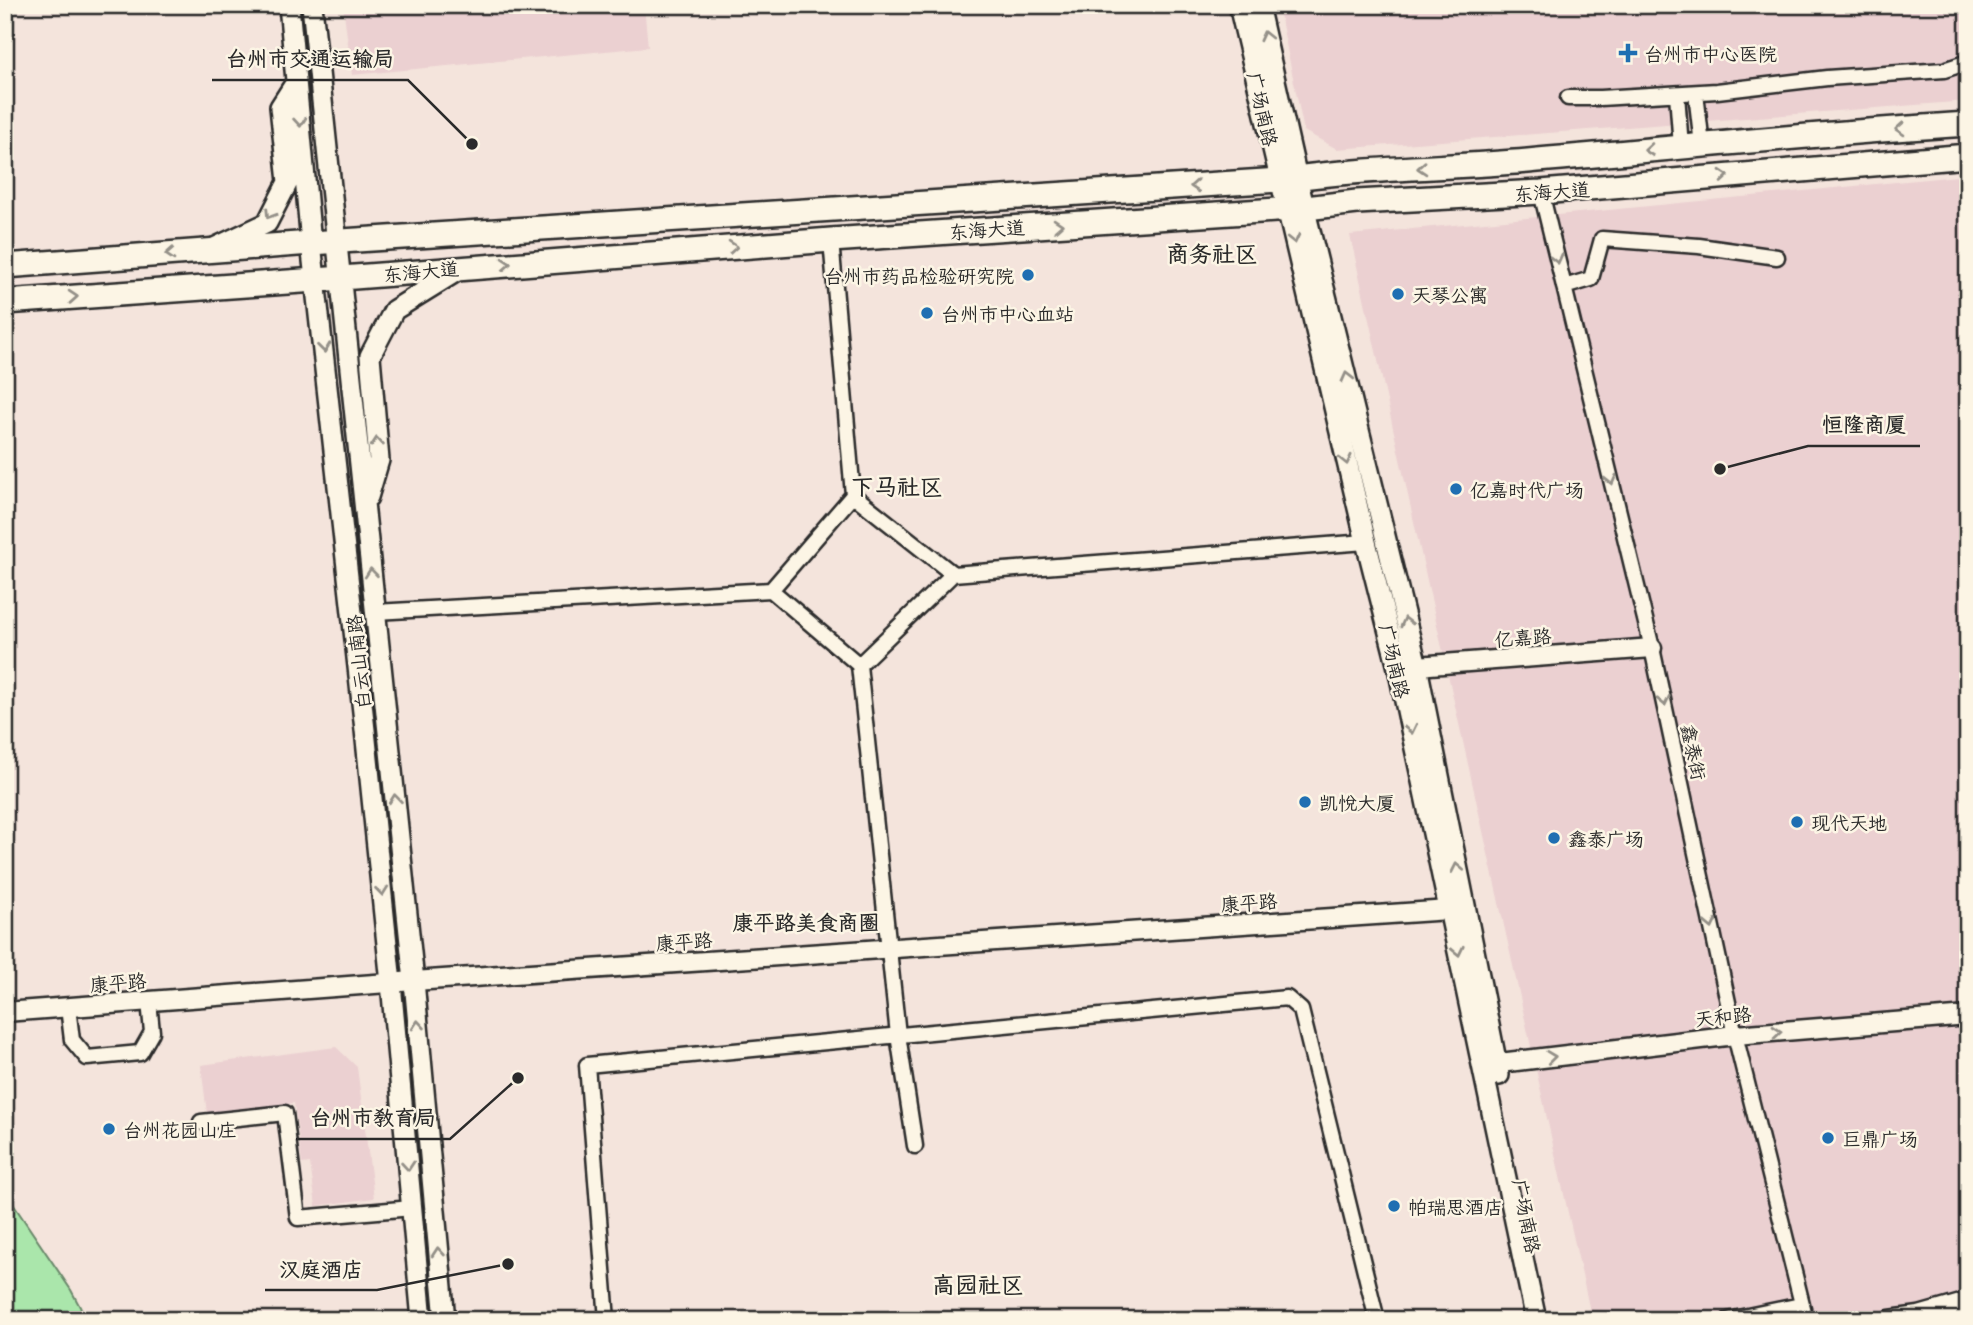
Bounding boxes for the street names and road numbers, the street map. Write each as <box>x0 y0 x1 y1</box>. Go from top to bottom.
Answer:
street label: 广场南路 <box>1242 69 1284 149</box>
street label: 东海大道 <box>1513 176 1591 206</box>
street label: 东海大道 <box>948 214 1026 244</box>
street label: 东海大道 <box>382 255 460 287</box>
street label: 白云山南路 <box>341 613 375 711</box>
street label: 广场南路 <box>1374 621 1416 701</box>
street label: 亿嘉路 <box>1494 623 1552 651</box>
street label: 鑫泰街 <box>1676 722 1712 782</box>
street label: 康平路 <box>1220 888 1278 916</box>
street label: 康平路 <box>655 927 713 955</box>
street label: 康平路 <box>89 967 147 997</box>
street label: 天和路 <box>1693 1001 1753 1031</box>
street label: 广场南路 <box>1507 1176 1547 1256</box>

